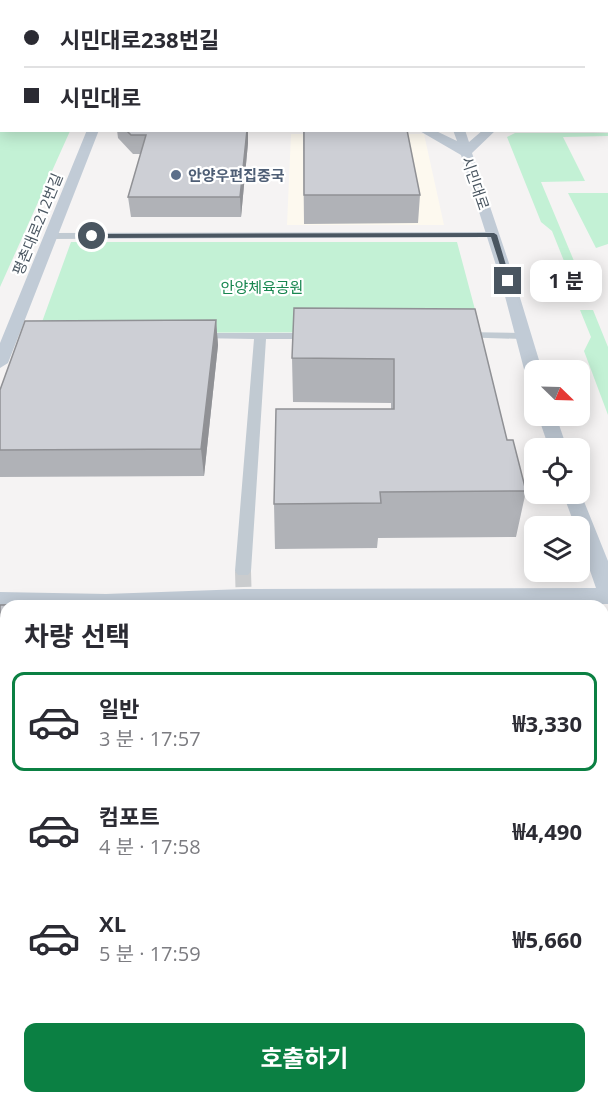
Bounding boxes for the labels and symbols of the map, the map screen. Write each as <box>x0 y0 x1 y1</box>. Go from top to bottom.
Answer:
street label: 시민대로 <box>458 154 494 212</box>
place label: 안양우편집중국 <box>188 165 285 185</box>
marker: 안양우편집중국 <box>169 168 183 182</box>
street label: 평촌대로212번길 <box>7 170 67 278</box>
route start <box>78 222 105 249</box>
callout: 1 분 <box>529 260 601 302</box>
route end <box>494 267 521 294</box>
park label: 안양체육공원 <box>221 277 303 297</box>
north arrow <box>524 360 590 426</box>

